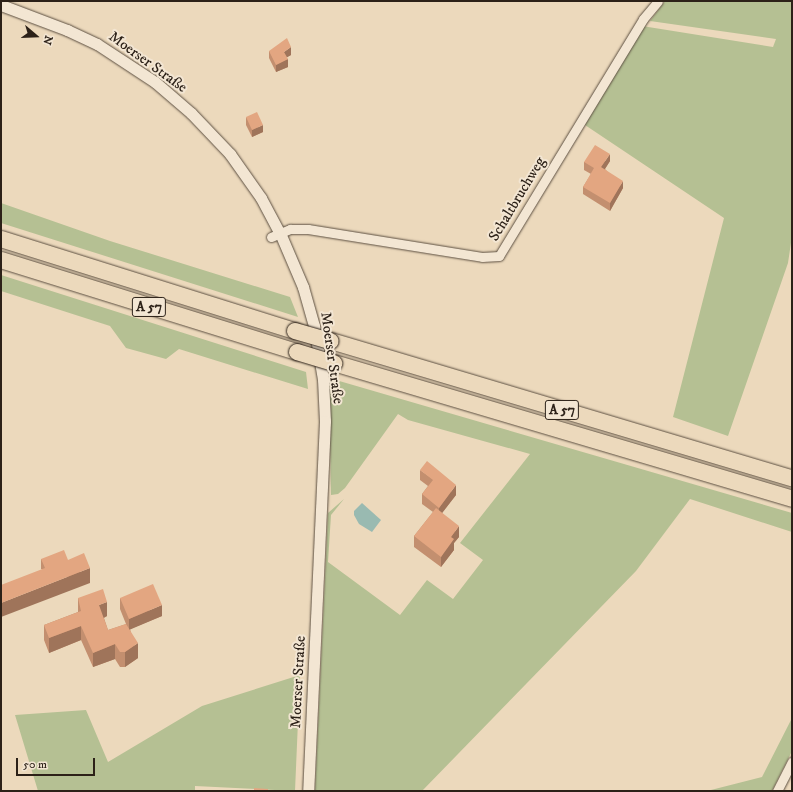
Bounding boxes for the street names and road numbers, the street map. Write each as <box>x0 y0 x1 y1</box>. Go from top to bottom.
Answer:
street label: Moerser Straße <box>105 28 191 96</box>
street label: Schaltbruchweg <box>485 154 549 244</box>
road number: A 57 <box>131 295 167 319</box>
street label: Moerser Straße <box>317 311 347 405</box>
road number: A 57 <box>544 398 580 422</box>
street label: Moerser Straße <box>287 635 309 729</box>

